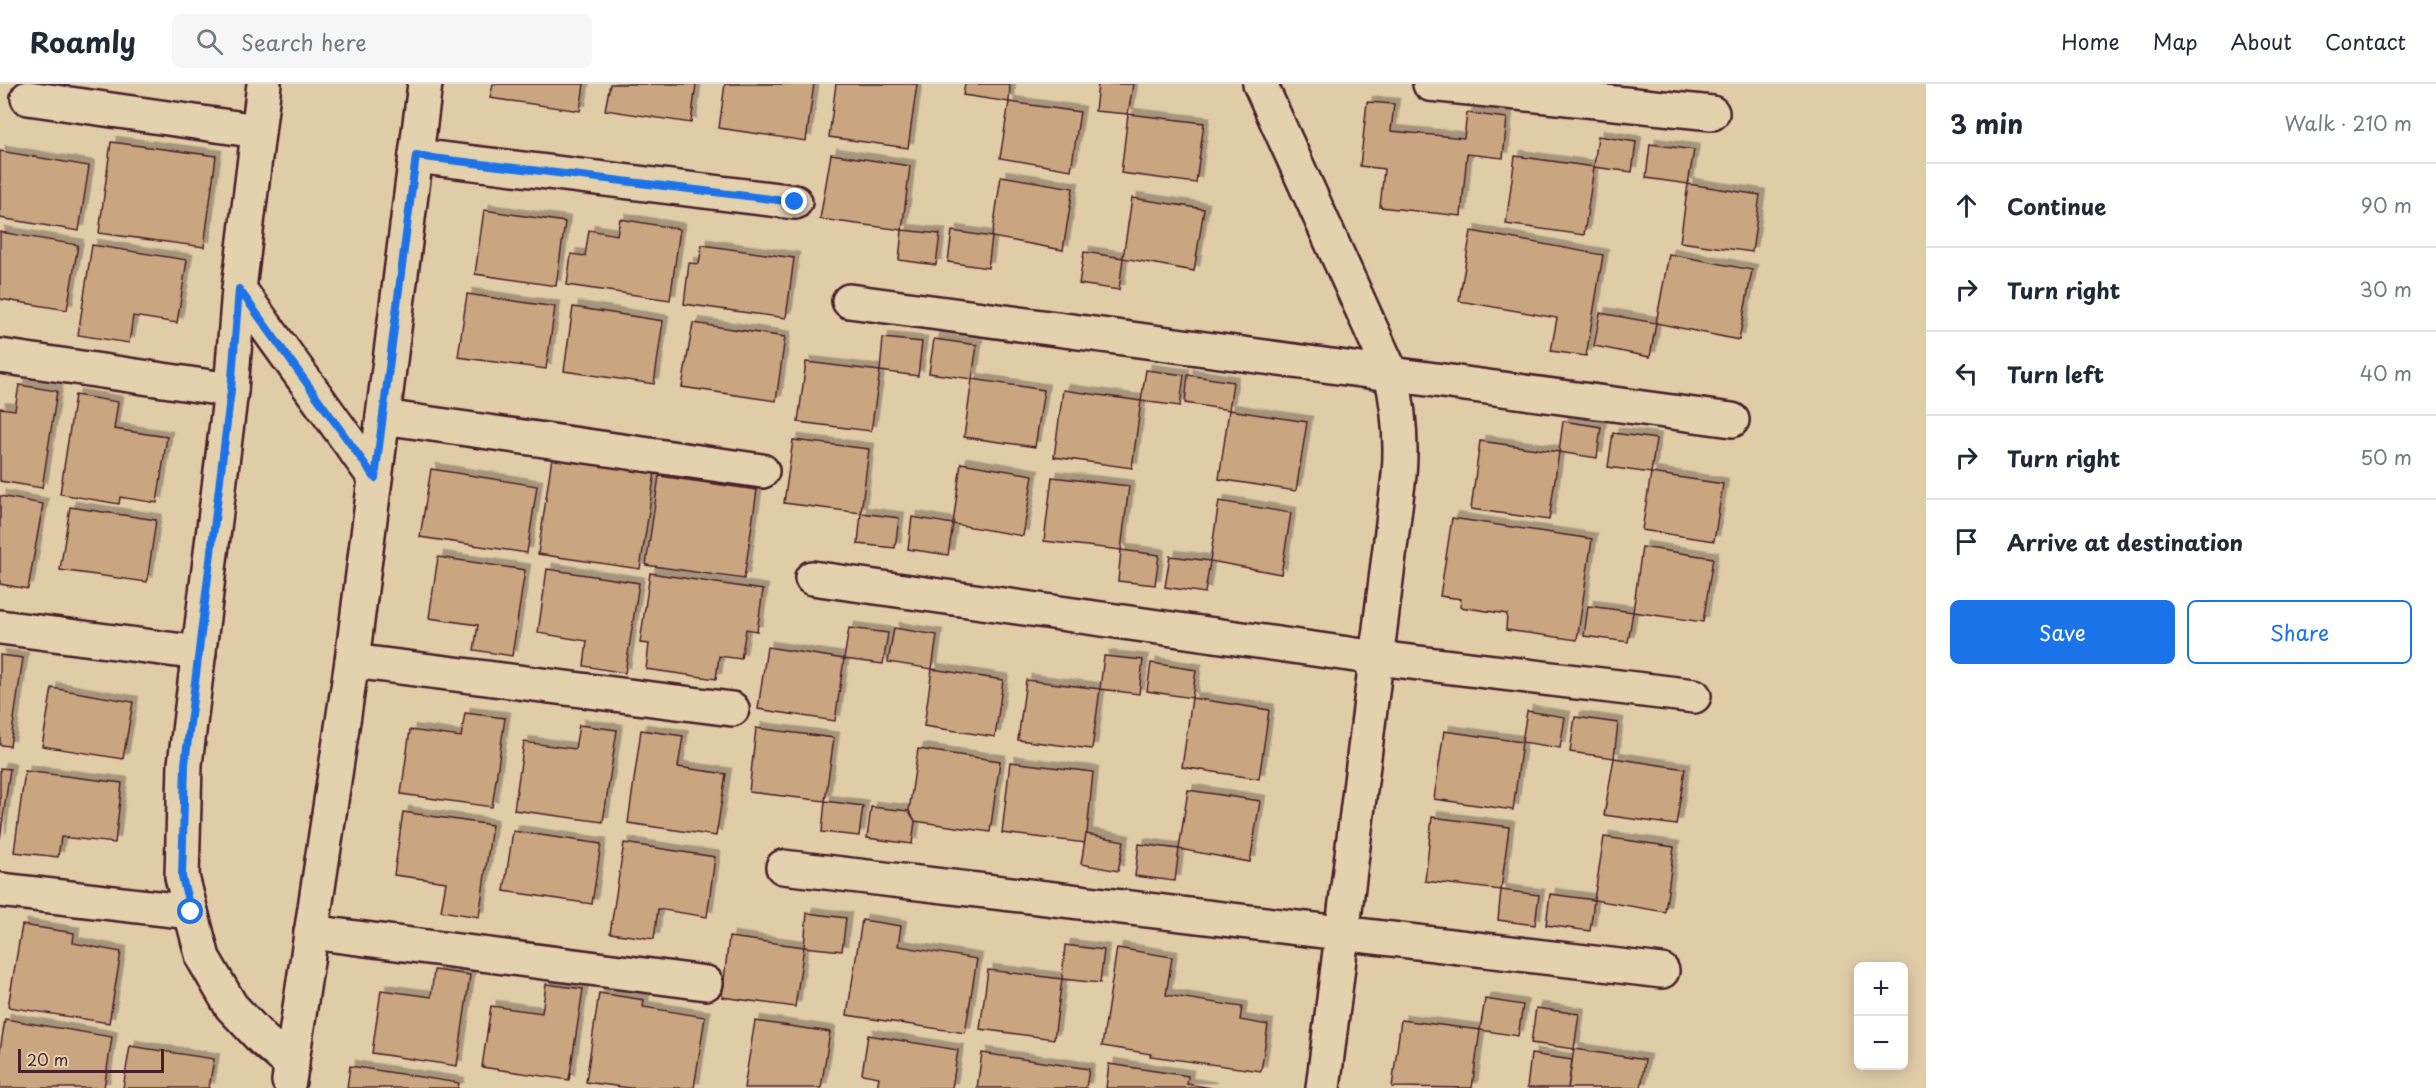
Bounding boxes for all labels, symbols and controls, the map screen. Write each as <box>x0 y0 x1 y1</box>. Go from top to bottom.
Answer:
search box <box>172 14 592 68</box>
text: Roamly <box>30 20 136 63</box>
icon: search <box>193 25 226 58</box>
text: Search here <box>241 25 367 58</box>
text: Home <box>2061 25 2120 57</box>
text: Map <box>2153 25 2198 57</box>
text: About <box>2231 25 2292 57</box>
text: Contact <box>2325 25 2406 57</box>
text: 3 min <box>1950 104 2023 143</box>
text: Walk · 210 m <box>2285 108 2412 138</box>
route end <box>781 188 807 214</box>
icon: ahead <box>1950 189 1983 222</box>
text: Continue <box>2007 189 2106 222</box>
text: 90 m <box>2361 190 2412 220</box>
icon: right <box>1950 273 1983 306</box>
text: Turn right <box>2007 273 2120 306</box>
text: 30 m <box>2359 274 2412 304</box>
icon: left <box>1950 357 1983 390</box>
text: Turn left <box>2007 357 2104 390</box>
text: 40 m <box>2360 358 2412 388</box>
icon: right <box>1950 441 1983 474</box>
text: Turn right <box>2007 441 2120 474</box>
text: 50 m <box>2360 442 2412 472</box>
icon: arrive <box>1950 525 1983 558</box>
text: Arrive at destination <box>2007 525 2243 558</box>
button: Save <box>1950 600 2175 664</box>
button: Share <box>2187 600 2412 664</box>
route start <box>177 898 203 924</box>
map controls <box>1854 962 1908 1070</box>
button: + <box>1854 962 1908 1016</box>
button: − <box>1854 1016 1908 1070</box>
scale bar <box>18 1046 164 1074</box>
text: 20 m <box>27 1047 68 1071</box>

